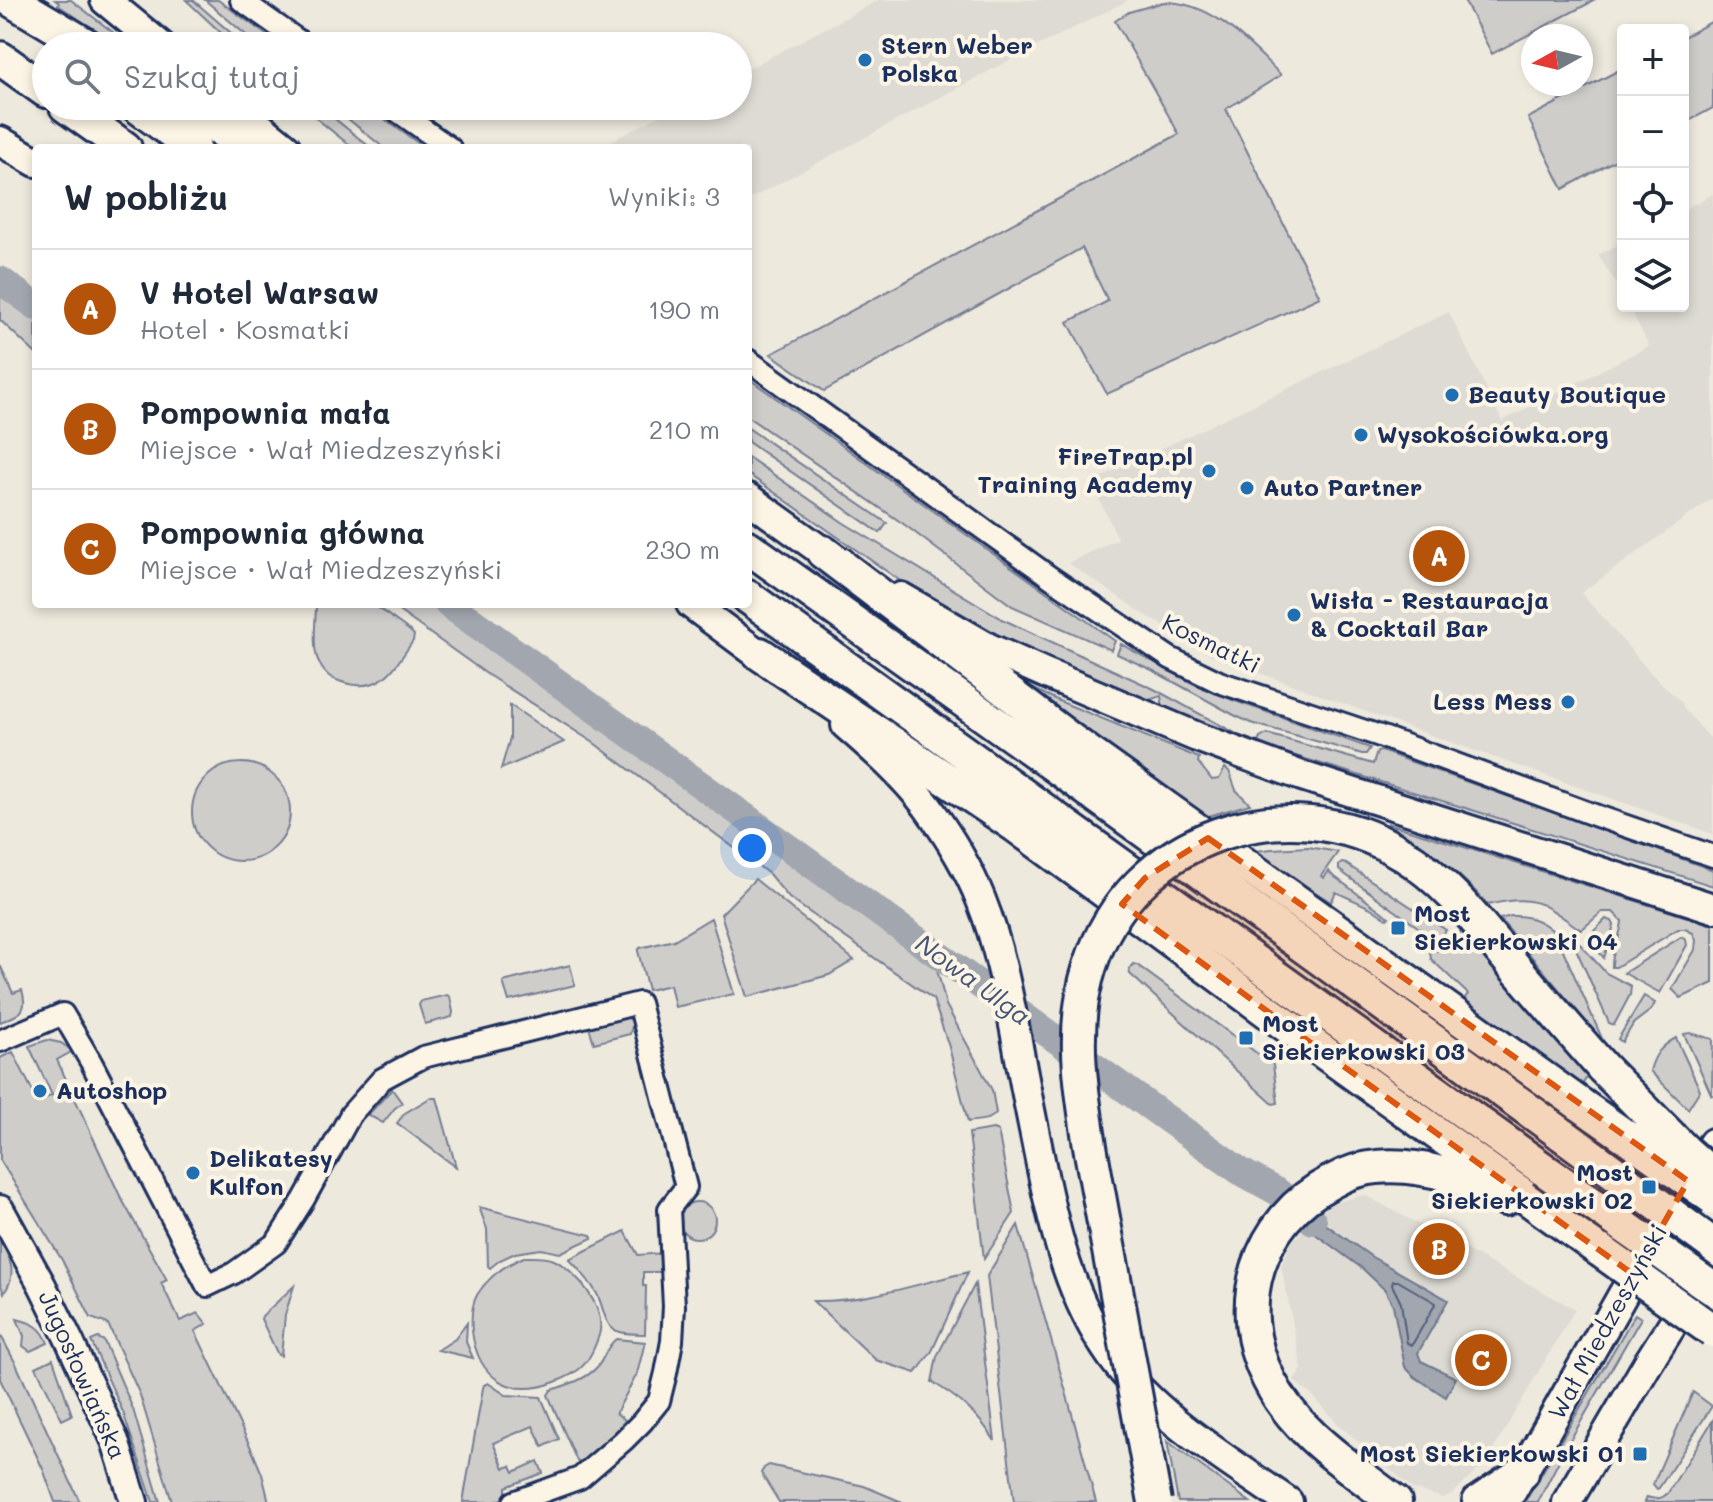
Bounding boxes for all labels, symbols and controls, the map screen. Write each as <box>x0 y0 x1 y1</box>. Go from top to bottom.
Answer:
north arrow <box>1521 24 1593 96</box>
map controls <box>1617 24 1689 312</box>
button: + <box>1617 24 1689 96</box>
place label: Stern Weber Polska <box>881 29 1033 88</box>
search box <box>32 32 752 120</box>
marker: Stern Weber Polska <box>856 51 874 69</box>
icon: search <box>60 54 104 98</box>
text: Szukaj tutaj <box>124 56 300 96</box>
button: − <box>1617 96 1689 168</box>
button: locate <box>1617 168 1689 240</box>
text: W pobliżu <box>64 174 228 219</box>
text: Wyniki: 3 <box>608 179 720 213</box>
button: layers <box>1617 240 1689 312</box>
text: V Hotel Warsaw <box>140 272 379 312</box>
text: A <box>81 292 99 326</box>
text: 190 m <box>648 292 720 326</box>
text: Hotel · Kosmatki <box>140 312 350 346</box>
place label: Beauty Boutique <box>1468 378 1666 409</box>
marker: Beauty Boutique <box>1443 386 1461 404</box>
text: Pompownia mała <box>140 392 391 432</box>
text: B <box>81 412 99 446</box>
text: 210 m <box>649 412 720 446</box>
place label: Wysokościówka.org <box>1377 418 1609 449</box>
marker: Wysokościówka.org <box>1352 426 1370 444</box>
text: Miejsce · Wał Miedzeszyński <box>140 432 502 466</box>
place label: FireTrap.pl Training Academy <box>977 440 1193 499</box>
marker: FireTrap.pl Training Academy <box>1200 462 1218 480</box>
place label: Auto Partner <box>1263 471 1422 502</box>
marker: Auto Partner <box>1238 479 1256 497</box>
text: Pompownia główna <box>140 512 425 552</box>
pin: A <box>1413 526 1465 586</box>
text: C <box>80 532 100 566</box>
text: 230 m <box>645 532 720 566</box>
text: Miejsce · Wał Miedzeszyński <box>140 552 502 586</box>
place label: Wisła - Restauracja & Cocktail Bar <box>1310 584 1549 643</box>
street label: Kosmatki <box>1158 606 1266 680</box>
marker: Wisła - Restauracja & Cocktail Bar <box>1285 606 1303 624</box>
place label: Less Mess <box>1433 685 1552 716</box>
marker: Less Mess <box>1559 693 1577 711</box>
your location <box>732 828 772 868</box>
place label: Most Siekierkowski 04 <box>1414 897 1618 956</box>
marker: Most Siekierkowski 04 <box>1389 919 1407 937</box>
water label: Nowa Ulga <box>909 926 1038 1032</box>
place label: Most Siekierkowski 03 <box>1262 1007 1465 1066</box>
marker: Most Siekierkowski 03 <box>1237 1029 1255 1047</box>
place label: Autoshop <box>56 1074 167 1105</box>
marker: Autoshop <box>31 1082 49 1100</box>
place label: Delikatesy Kulfon <box>209 1142 333 1201</box>
place label: Most Siekierkowski 02 <box>1431 1156 1633 1215</box>
marker: Delikatesy Kulfon <box>184 1164 202 1182</box>
marker: Most Siekierkowski 02 <box>1640 1178 1658 1196</box>
street label: Wał Miedzeszyński <box>1540 1218 1673 1424</box>
pin: B <box>1413 1219 1465 1279</box>
street label: Jugosłowiańska <box>32 1285 134 1464</box>
pin: C <box>1455 1330 1507 1390</box>
place label: Most Siekierkowski 01 <box>1359 1437 1624 1468</box>
marker: Most Siekierkowski 01 <box>1631 1445 1649 1463</box>

